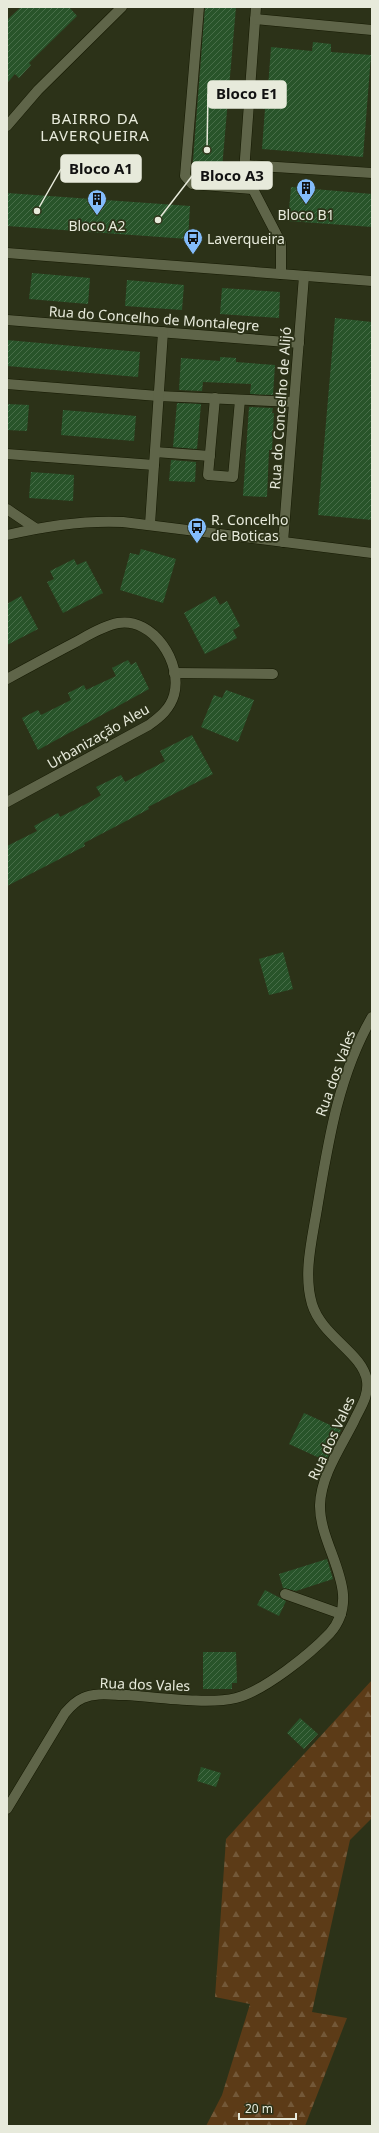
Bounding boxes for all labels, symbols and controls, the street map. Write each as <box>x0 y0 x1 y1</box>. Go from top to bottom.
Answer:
callout: Bloco E1 <box>208 81 286 108</box>
text: Bloco E1 <box>216 83 278 103</box>
district label: BAIRRO DA LAVERQUEIRA <box>40 108 150 145</box>
callout: Bloco A1 <box>61 155 141 182</box>
text: Bloco A1 <box>69 158 133 178</box>
callout: Bloco A3 <box>192 162 272 189</box>
text: Bloco A3 <box>200 165 264 185</box>
building icon: Bloco B1 <box>295 177 317 205</box>
building icon: Bloco A2 <box>86 188 108 216</box>
place label: Bloco B1 <box>277 205 335 224</box>
place label: Bloco A2 <box>69 216 125 235</box>
bus stop icon: Laverqueira <box>182 227 204 255</box>
place label: Laverqueira <box>207 229 285 248</box>
street label: Rua do Concelho de Montalegre <box>48 301 260 335</box>
street label: Rua do Concelho de Alijó <box>265 326 295 490</box>
place label: R. Concelho de Boticas <box>211 510 288 545</box>
bus stop icon: R. Concelho de Boticas <box>186 516 208 544</box>
street label: Urbanização Aleu <box>43 699 153 773</box>
street label: Rua dos Vales <box>311 1027 359 1119</box>
street label: Rua dos Vales <box>303 1393 359 1483</box>
street label: Rua dos Vales <box>99 1673 191 1695</box>
scale bar <box>239 2095 296 2121</box>
text: 20 m <box>245 2100 273 2117</box>

